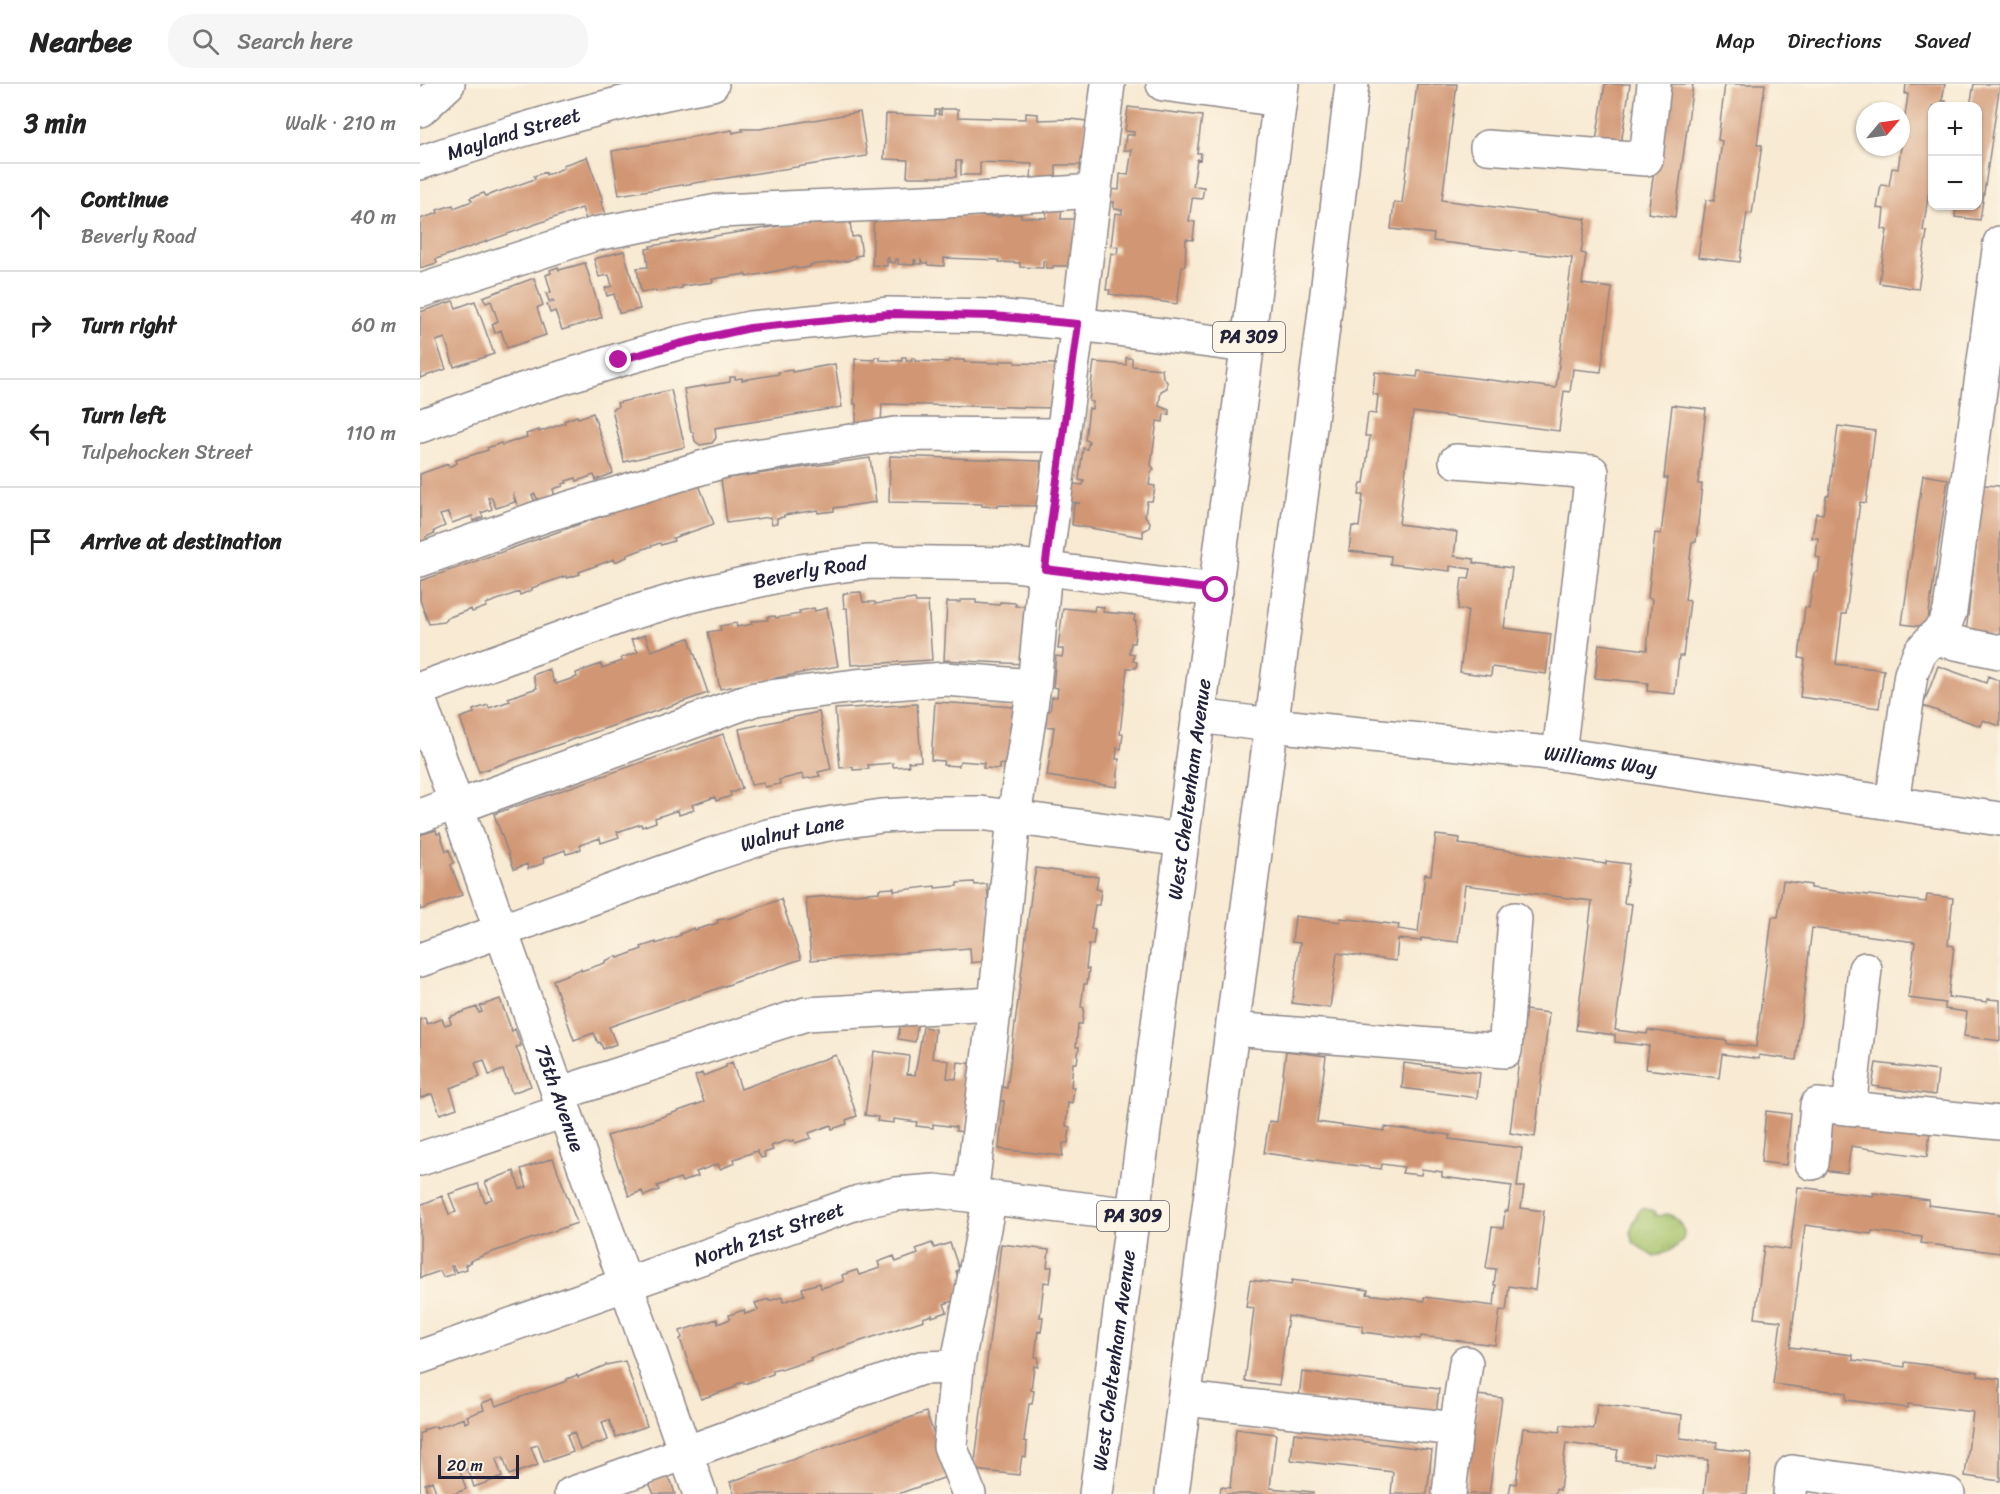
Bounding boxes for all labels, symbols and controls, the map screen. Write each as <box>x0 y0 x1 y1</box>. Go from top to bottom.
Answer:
search box <box>168 14 588 68</box>
text: Nearbee <box>30 17 132 66</box>
text: Search here <box>237 22 353 61</box>
text: Map <box>1716 22 1754 60</box>
text: Directions <box>1787 22 1882 60</box>
text: Saved <box>1915 22 1970 60</box>
icon: search <box>189 25 222 58</box>
street label: Mayland Street <box>442 97 584 171</box>
text: 3 min <box>24 100 86 146</box>
north arrow <box>1856 102 1910 156</box>
map controls <box>1928 102 1982 210</box>
button: + <box>1928 102 1982 156</box>
text: Walk · 210 m <box>285 106 396 141</box>
button: − <box>1928 156 1982 210</box>
text: Continue <box>81 180 169 219</box>
text: 40 m <box>350 200 396 235</box>
icon: ahead <box>24 201 57 234</box>
text: Beverly Road <box>81 219 196 254</box>
text: Turn right <box>81 306 176 345</box>
text: 60 m <box>351 308 396 343</box>
icon: right <box>24 309 57 342</box>
road number: PA 309 <box>1213 322 1285 352</box>
route end <box>605 346 631 372</box>
text: Turn left <box>81 396 166 435</box>
text: 110 m <box>346 416 396 451</box>
icon: left <box>24 417 57 450</box>
text: Tulpehocken Street <box>81 435 252 470</box>
text: Arrive at destination <box>81 522 282 561</box>
icon: arrive <box>24 525 57 558</box>
street label: Beverly Road <box>750 545 870 599</box>
route start <box>1202 576 1228 602</box>
street label: West Cheltenham Avenue <box>1158 676 1221 902</box>
street label: Williams Way <box>1542 736 1660 786</box>
street label: Walnut Lane <box>735 805 847 862</box>
street label: 75th Avenue <box>524 1040 595 1157</box>
street label: North 21st Street <box>689 1191 850 1277</box>
road number: PA 309 <box>1097 1201 1169 1231</box>
street label: West Cheltenham Avenue <box>1082 1248 1146 1473</box>
text: 20 m <box>447 1451 483 1480</box>
scale bar <box>438 1452 519 1480</box>

